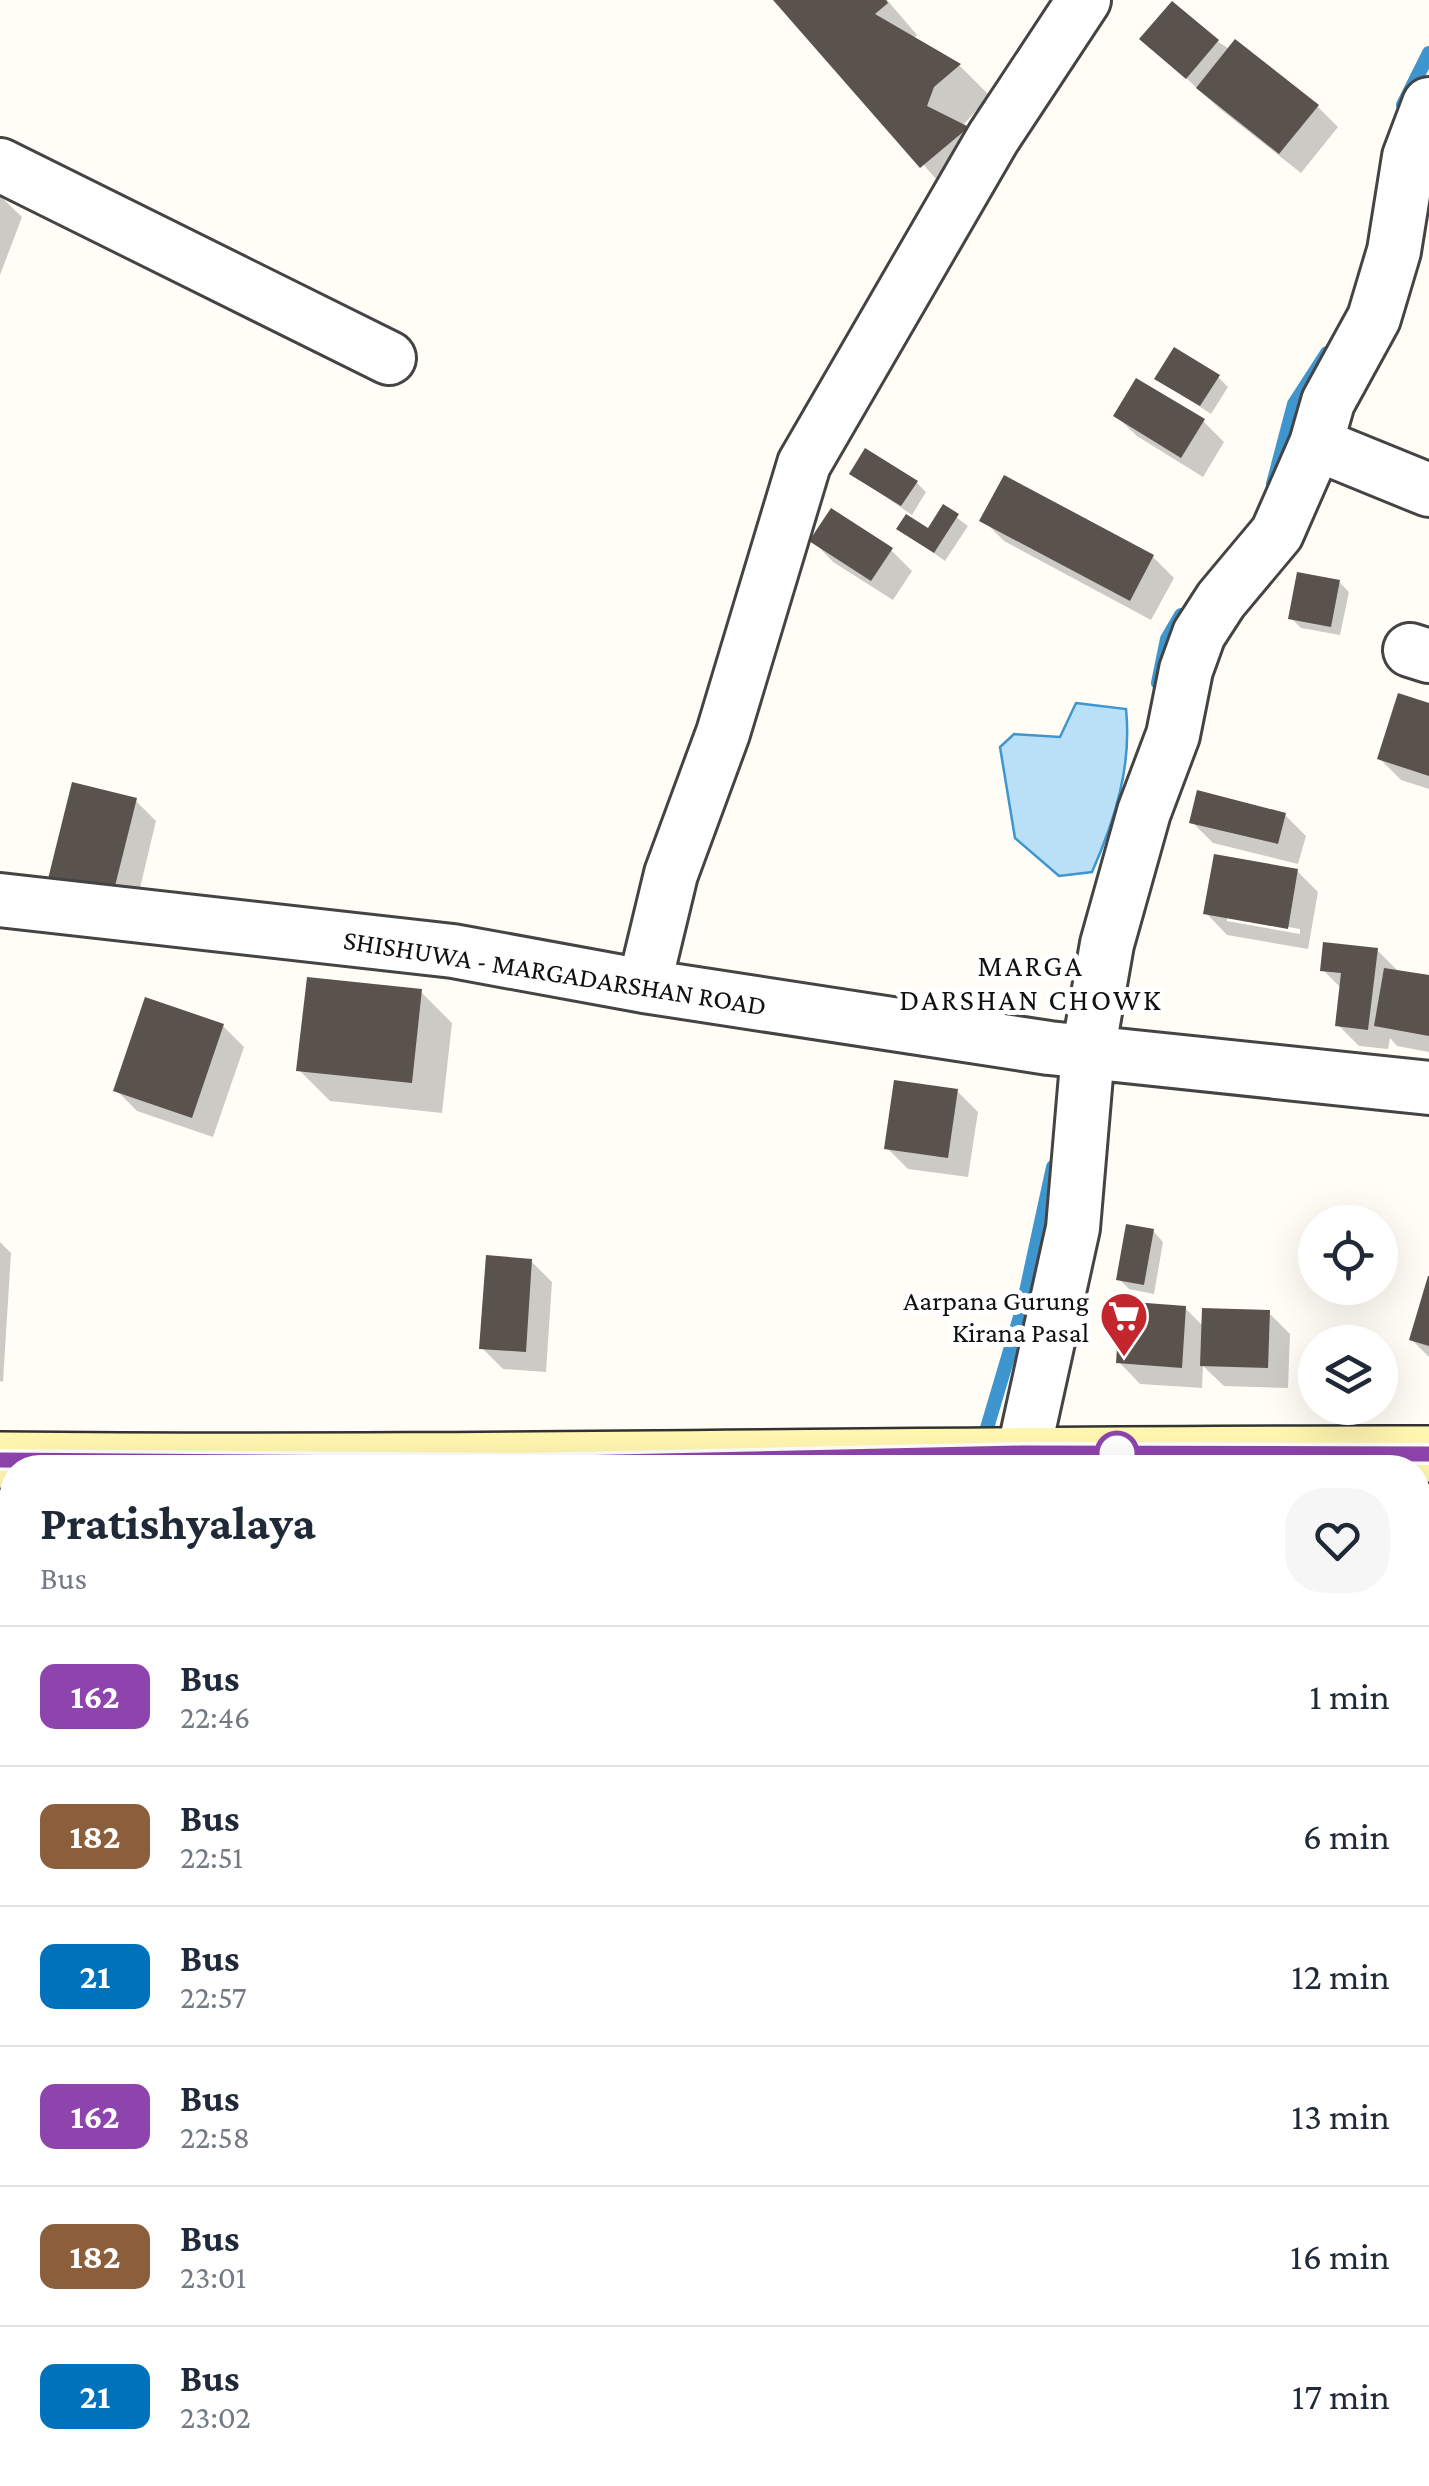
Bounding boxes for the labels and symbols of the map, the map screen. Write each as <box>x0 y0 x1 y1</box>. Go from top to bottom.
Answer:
street label: SHISHUWA - MARGADARSHAN ROAD <box>341 924 769 1021</box>
district label: MARGA DARSHAN CHOWK <box>899 949 1163 1016</box>
place label: Aarpana Gurung Kirana Pasal <box>903 1285 1089 1348</box>
supermarket icon: Aarpana Gurung Kirana Pasal <box>1098 1290 1150 1358</box>
unlabelled marker <box>1096 1432 1138 1474</box>

